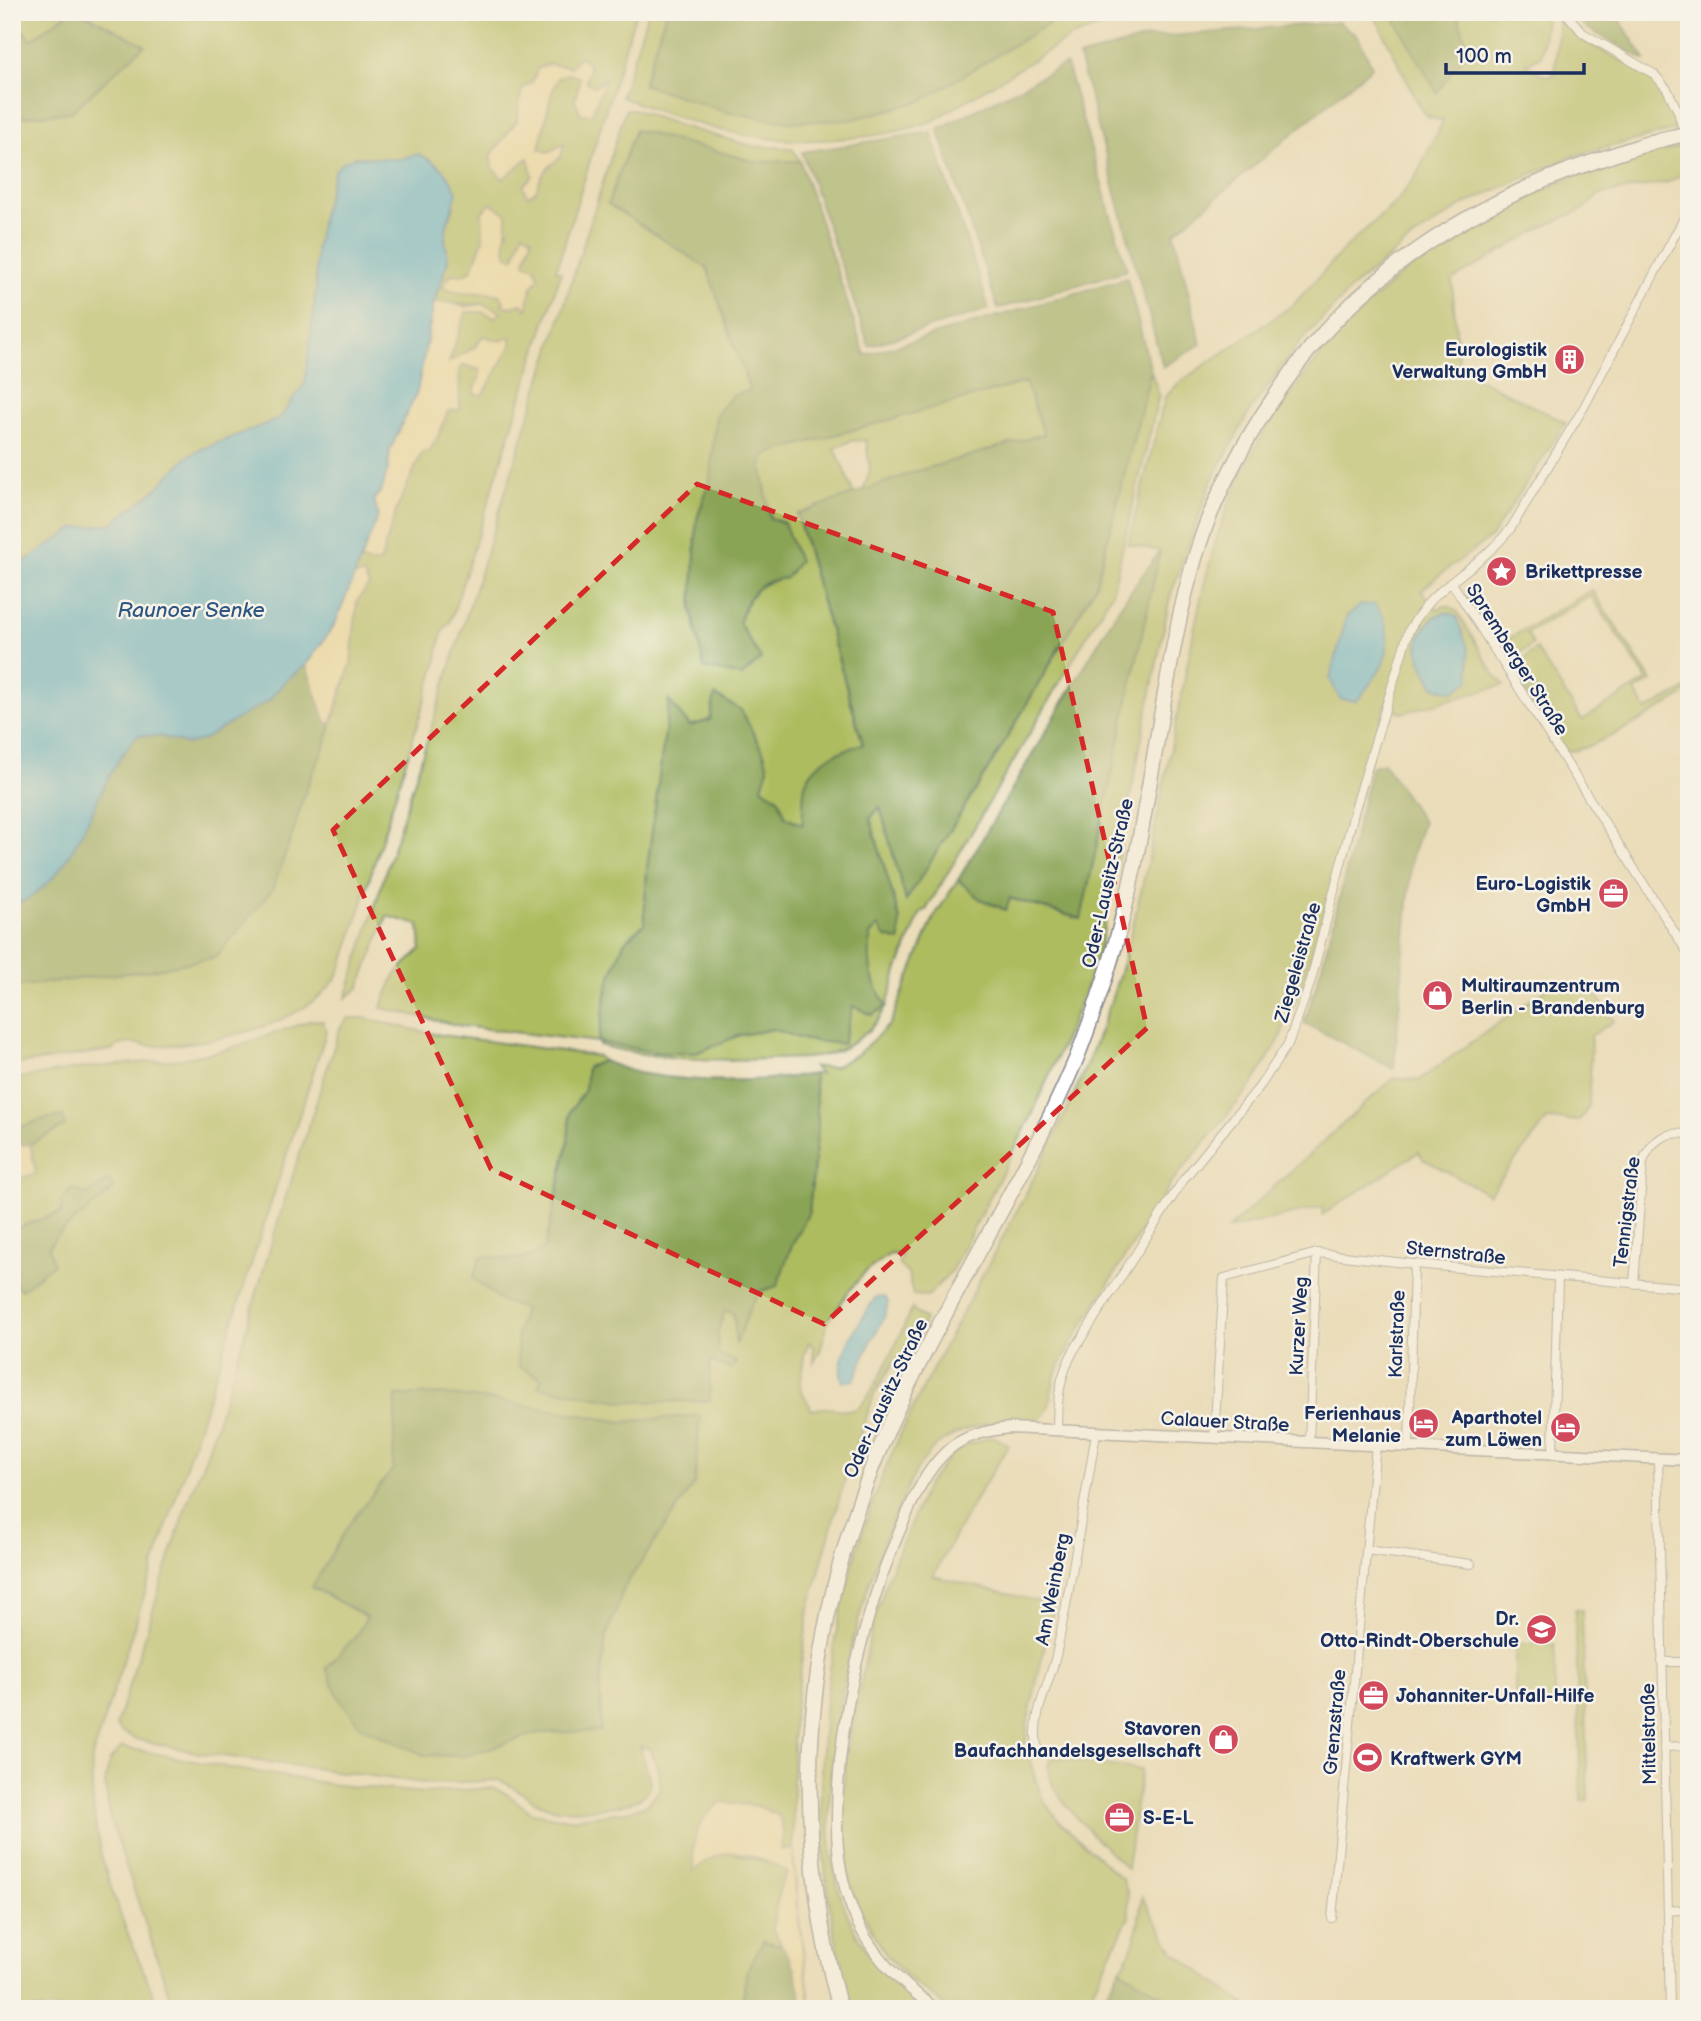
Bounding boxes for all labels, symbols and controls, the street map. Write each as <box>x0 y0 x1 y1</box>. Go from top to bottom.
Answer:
scale bar <box>1446 32 1584 76</box>
text: 100 m <box>1456 44 1512 69</box>
place label: Eurologistik Verwaltung GmbH <box>1392 339 1547 384</box>
building icon: Eurologistik Verwaltung GmbH <box>1553 343 1587 377</box>
place icon: Brikettpresse <box>1485 554 1519 588</box>
place label: Brikettpresse <box>1525 561 1642 584</box>
street label: Spremberger Straße <box>1461 580 1573 740</box>
water label: Raunoer Senke <box>117 598 265 623</box>
street label: Oder-Lausitz-Straße <box>1078 796 1139 970</box>
place label: Euro-Logistik GmbH <box>1475 873 1591 918</box>
office icon: Euro-Logistik GmbH <box>1597 877 1631 911</box>
street label: Ziegeleistraße <box>1270 900 1327 1026</box>
place label: Multiraumzentrum Berlin - Brandenburg <box>1461 975 1645 1020</box>
shop icon: Multiraumzentrum Berlin - Brandenburg <box>1421 979 1455 1013</box>
street label: Tennigstraße <box>1609 1155 1646 1269</box>
street label: Sternstraße <box>1405 1237 1507 1270</box>
street label: Kurzer Weg <box>1285 1276 1314 1376</box>
street label: Karlstraße <box>1384 1290 1411 1379</box>
street label: Oder-Lausitz-Straße <box>839 1315 933 1482</box>
place label: Ferienhaus Melanie <box>1304 1403 1401 1448</box>
hotel icon: Ferienhaus Melanie <box>1407 1407 1441 1441</box>
place label: Aparthotel zum Löwen <box>1445 1407 1542 1452</box>
street label: Calauer Straße <box>1160 1408 1290 1437</box>
hotel icon: Aparthotel zum Löwen <box>1548 1411 1582 1445</box>
street label: Am Weinberg <box>1031 1531 1076 1647</box>
place label: Dr. Otto-Rindt-Oberschule <box>1320 1608 1519 1653</box>
school or university icon: Dr. Otto-Rindt-Oberschule <box>1525 1612 1559 1646</box>
street label: Grenzstraße <box>1319 1668 1352 1776</box>
office icon: Johanniter-Unfall-Hilfe <box>1356 1678 1390 1712</box>
street label: Mittelstraße <box>1637 1683 1662 1785</box>
place label: Johanniter-Unfall-Hilfe <box>1396 1685 1595 1708</box>
place label: Stavoren Baufachhandelsgesellschaft <box>954 1718 1202 1763</box>
shop icon: Stavoren Baufachhandelsgesellschaft <box>1207 1722 1241 1756</box>
sports icon: Kraftwerk GYM <box>1350 1741 1384 1775</box>
place label: Kraftwerk GYM <box>1390 1748 1522 1771</box>
office icon: S-E-L <box>1103 1800 1137 1834</box>
place label: S-E-L <box>1143 1807 1193 1830</box>

